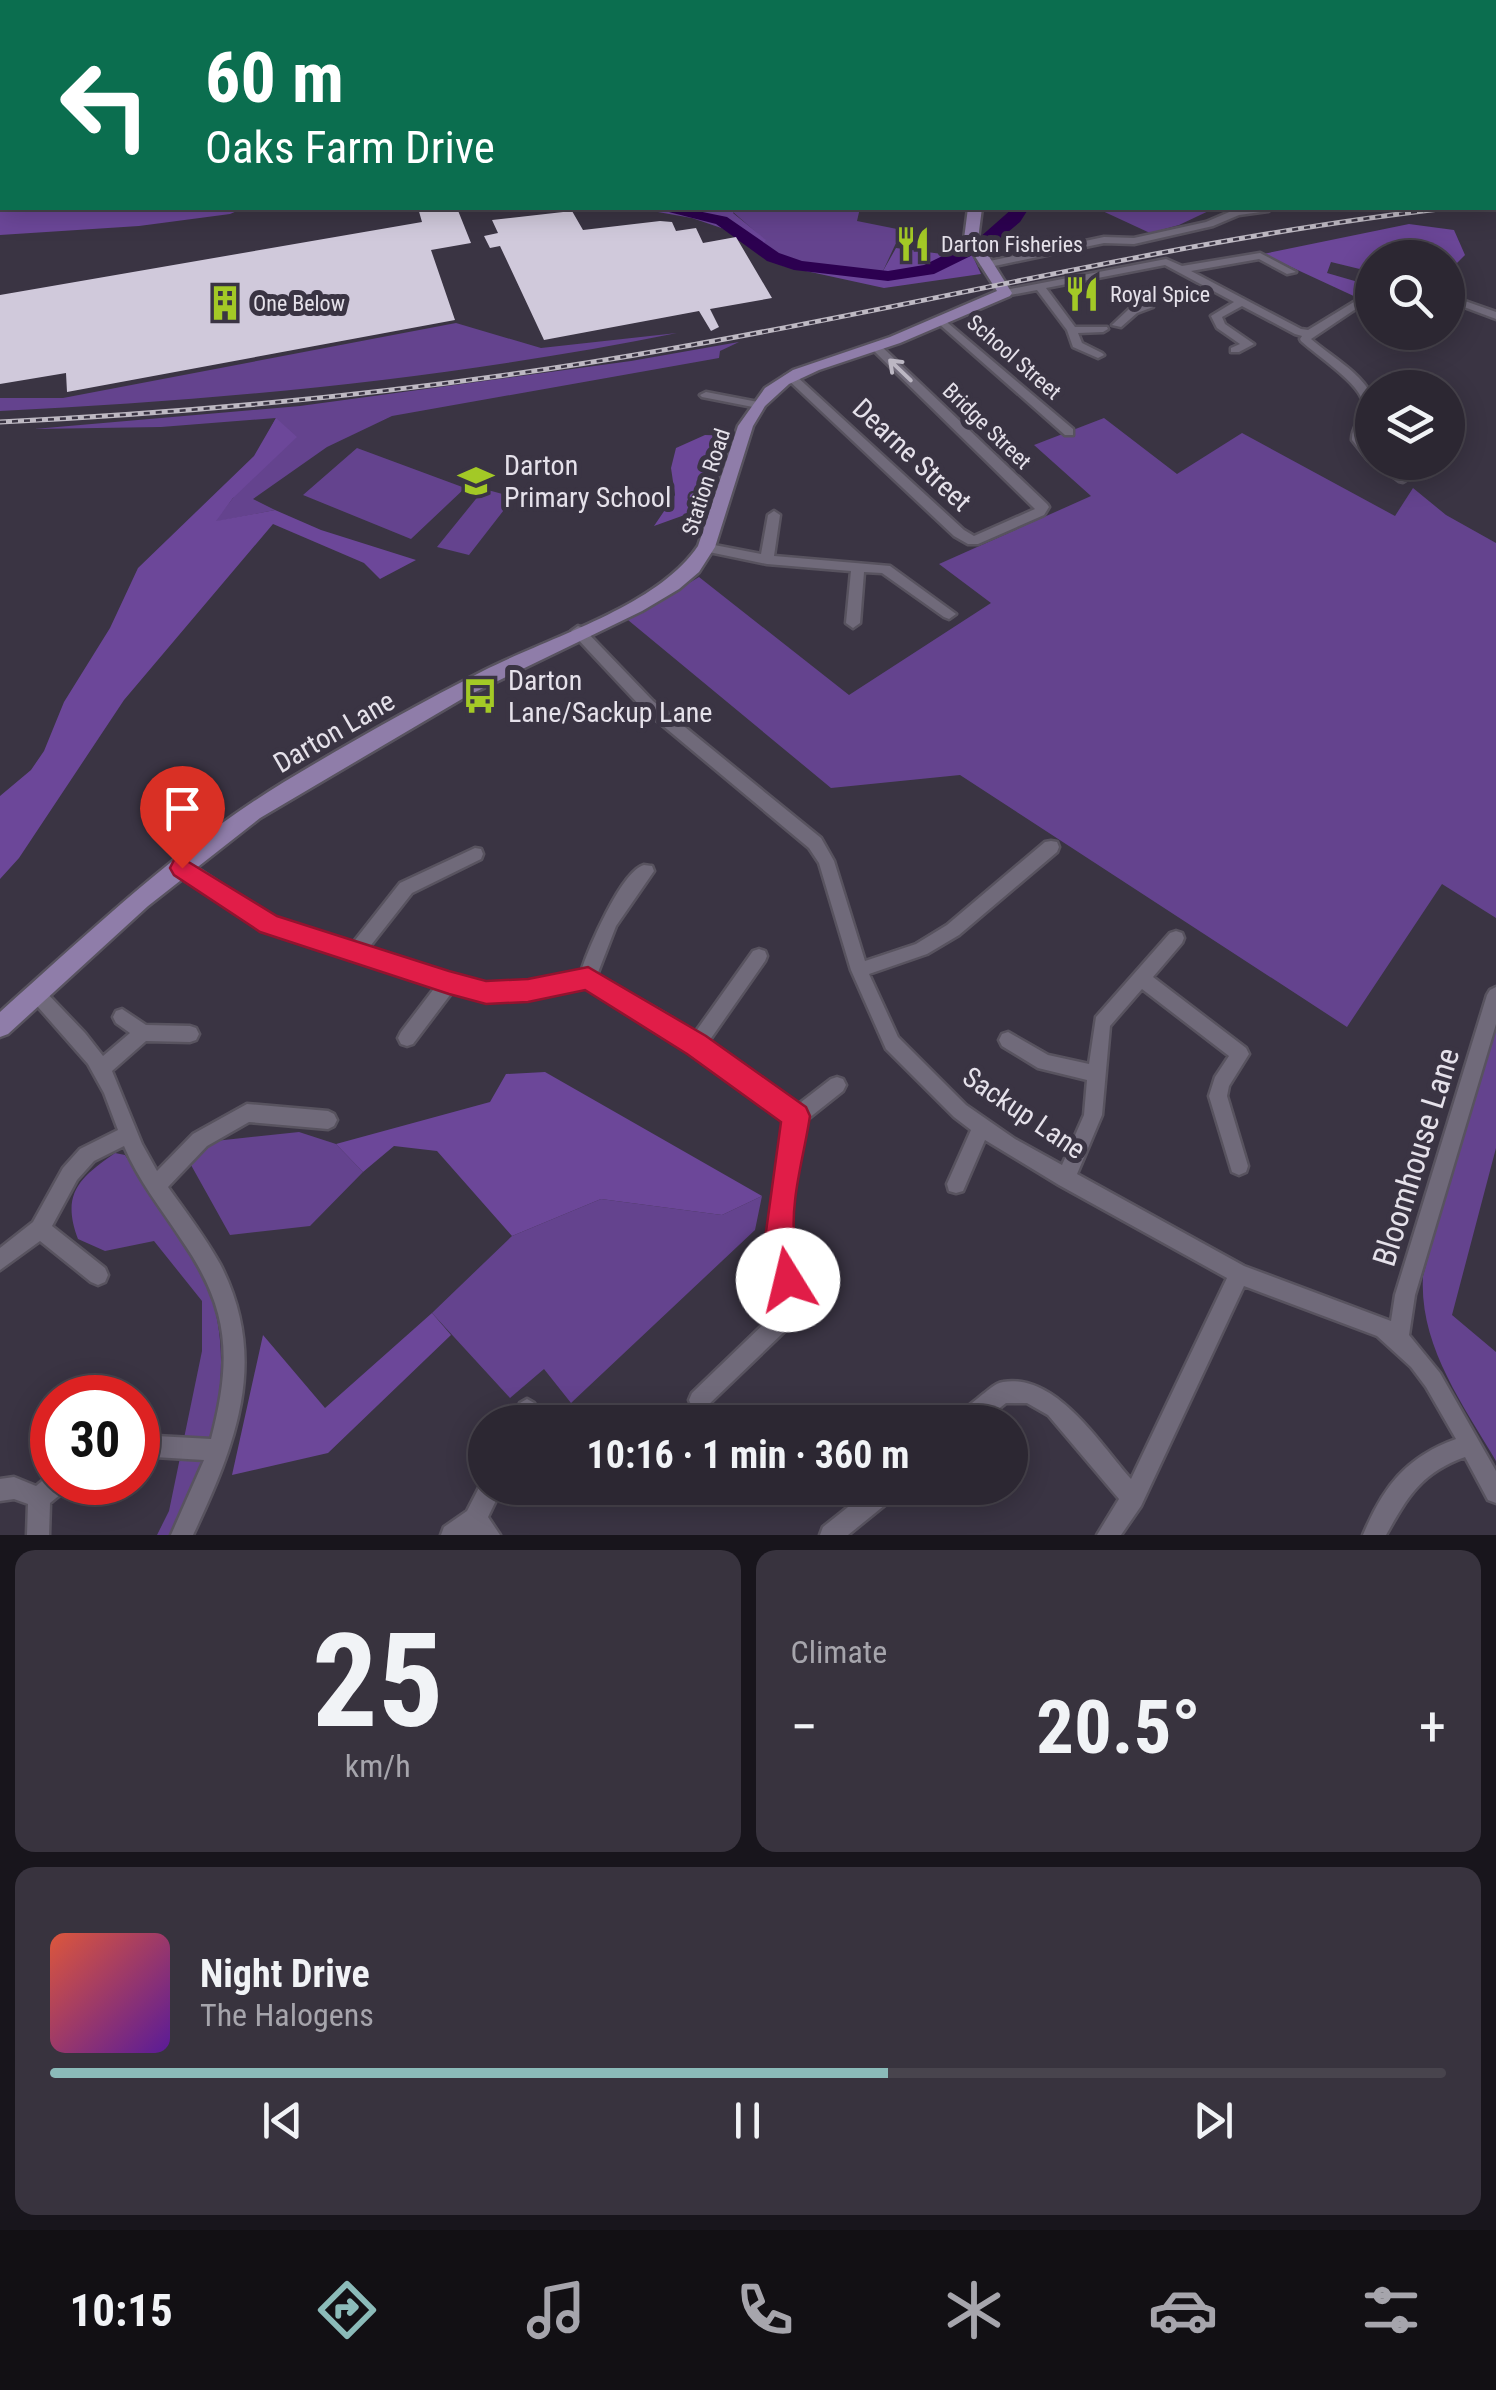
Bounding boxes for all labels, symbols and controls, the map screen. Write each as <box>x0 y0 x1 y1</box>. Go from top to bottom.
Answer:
text: 60 m <box>205 37 344 119</box>
icon: left <box>40 40 170 170</box>
text: Oaks Farm Drive <box>205 121 495 174</box>
restaurant icon: Darton Fisheries <box>894 225 932 263</box>
place label: Darton Fisheries <box>941 232 1083 257</box>
map controls <box>1355 240 1465 480</box>
button: search <box>1355 240 1465 350</box>
restaurant icon: Royal Spice <box>1063 275 1101 313</box>
place label: Royal Spice <box>1110 282 1210 307</box>
building icon: One Below <box>206 284 244 322</box>
place label: One Below <box>253 291 345 316</box>
street label: School Street <box>962 310 1066 404</box>
one-way arrow <box>888 358 912 382</box>
button: layers <box>1355 370 1465 480</box>
street label: Bridge Street <box>938 378 1036 474</box>
street label: Dearne Street <box>846 392 978 518</box>
street label: Station Road <box>677 425 735 539</box>
place label: Darton Primary School <box>504 449 671 514</box>
school or university icon: Darton Primary School <box>457 462 495 500</box>
place label: Darton Lane/Sackup Lane <box>508 664 712 729</box>
bus stop icon: Darton Lane/Sackup Lane <box>461 677 499 715</box>
street label: Darton Lane <box>268 684 400 780</box>
pin <box>140 766 225 869</box>
icon: arrive <box>155 781 210 836</box>
street label: Bloomhouse Lane <box>1365 1043 1467 1271</box>
street label: Sackup Lane <box>956 1060 1092 1166</box>
position arrow <box>736 1228 840 1332</box>
speed limit sign: 30 <box>30 1375 160 1505</box>
text: 10:16 · 1 min · 360 m <box>587 1433 909 1477</box>
text: 25 <box>312 1605 443 1758</box>
text: Climate <box>791 1633 887 1671</box>
text: 20.5° <box>1036 1683 1201 1771</box>
text: − <box>791 1695 818 1759</box>
text: + <box>1419 1695 1446 1759</box>
text: km/h <box>345 1747 411 1785</box>
text: Night Drive <box>200 1952 370 1996</box>
text: The Halogens <box>200 1996 374 2034</box>
icon: previous <box>255 2093 310 2148</box>
icon: pause <box>720 2093 775 2148</box>
icon: next <box>1186 2093 1241 2148</box>
icon: directions <box>312 2275 382 2345</box>
icon: music <box>521 2275 591 2345</box>
icon: phone <box>730 2275 800 2345</box>
icon: climate <box>939 2275 1009 2345</box>
icon: car <box>1148 2275 1218 2345</box>
icon: filters <box>1356 2275 1426 2345</box>
text: 10:15 <box>69 2284 173 2337</box>

